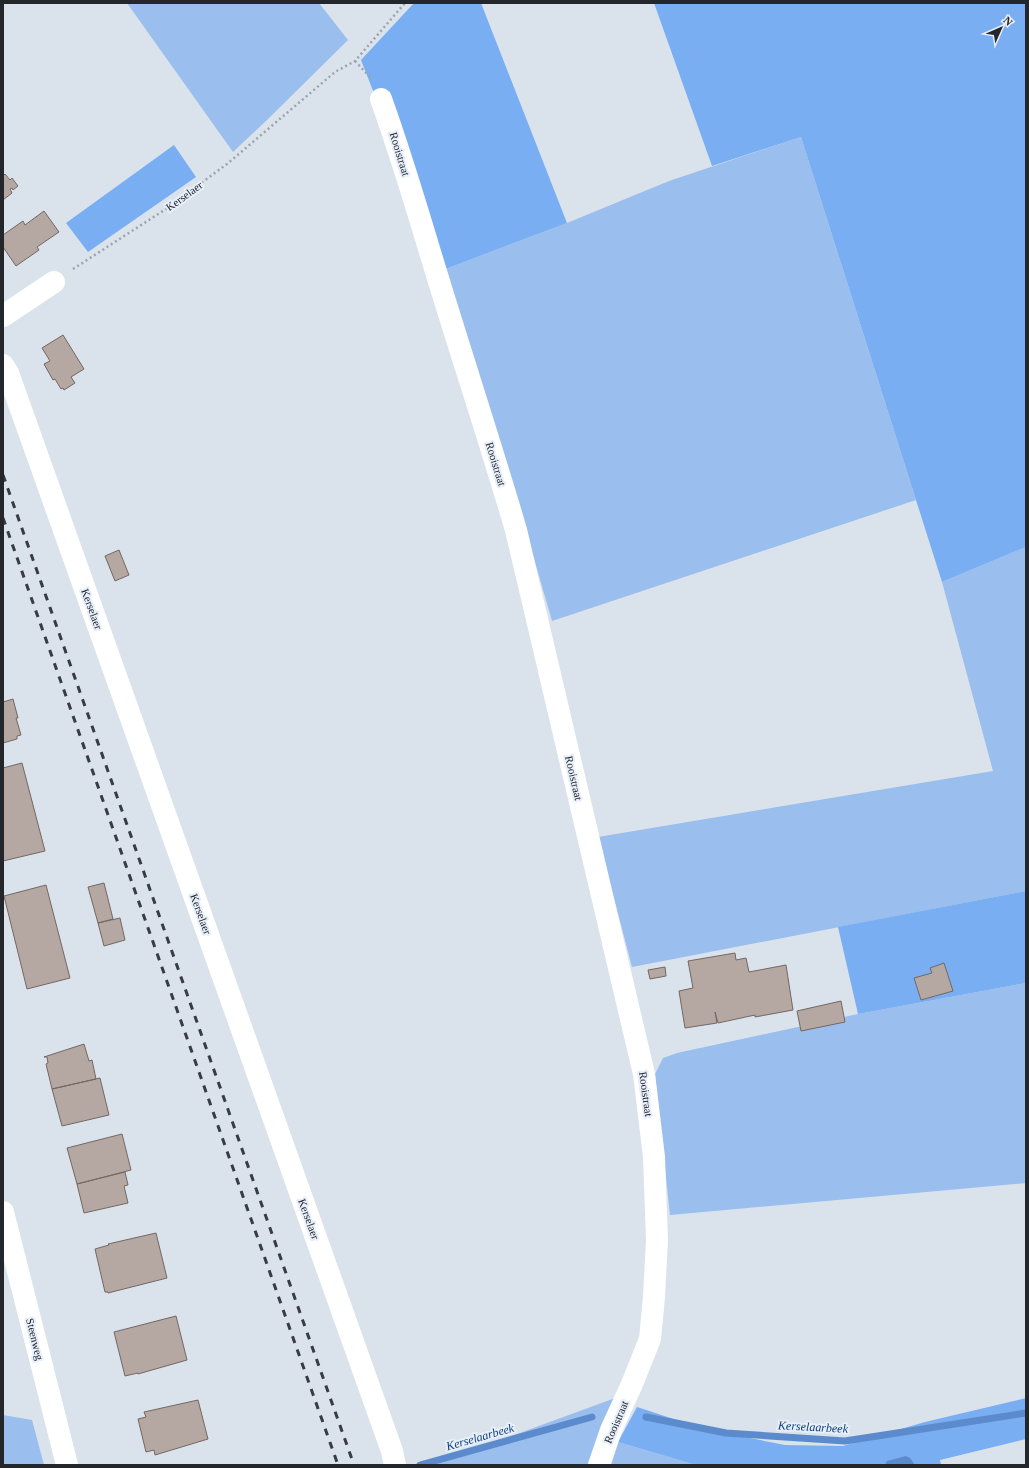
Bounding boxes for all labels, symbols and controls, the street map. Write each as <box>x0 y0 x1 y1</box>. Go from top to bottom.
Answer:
north arrow <box>981 8 1021 48</box>
text: N <box>1001 14 1015 28</box>
street label: Rooistraat <box>388 131 412 177</box>
street label: Kerselaer <box>163 179 205 213</box>
street label: Rooistraat <box>484 441 508 487</box>
street label: Kerselaer <box>79 587 105 631</box>
street label: Rooistraat <box>563 755 585 801</box>
street label: Kerselaer <box>188 892 214 936</box>
street label: Rooistraat <box>637 1071 655 1117</box>
street label: Kerselaer <box>296 1197 322 1241</box>
street label: Steenweg <box>24 1317 46 1362</box>
street label: Rooistraat <box>602 1399 630 1445</box>
water label: Kerselaarbeek <box>777 1418 849 1436</box>
water label: Kerselaarbeek <box>443 1420 516 1454</box>

